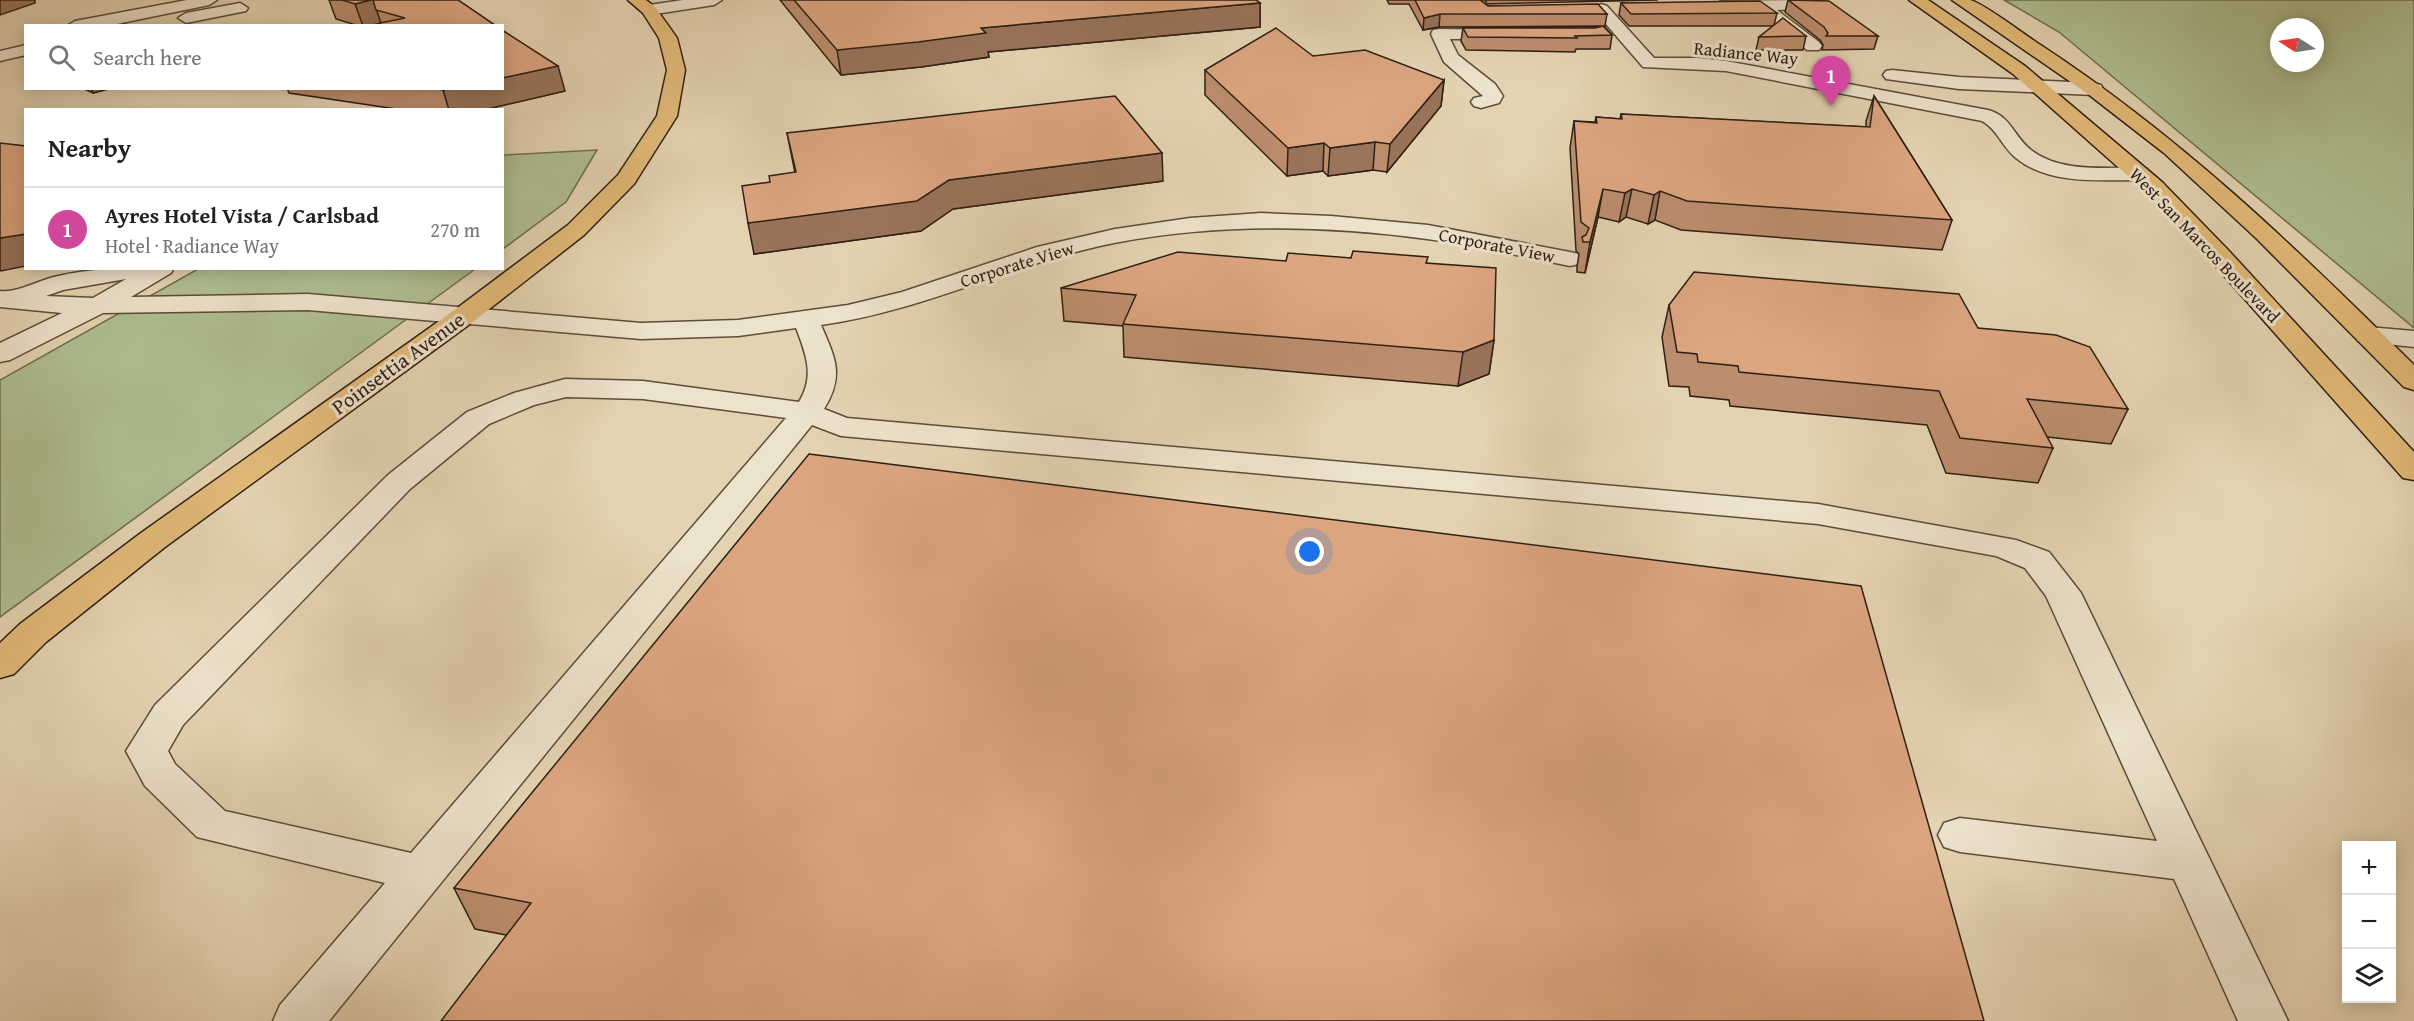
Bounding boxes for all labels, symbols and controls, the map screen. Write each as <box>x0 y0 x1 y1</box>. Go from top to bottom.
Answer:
north arrow <box>2270 18 2324 72</box>
search box <box>24 24 504 90</box>
street label: Radiance Way <box>1693 34 1799 72</box>
icon: search <box>45 41 78 74</box>
text: Search here <box>93 41 202 73</box>
pin: 1 <box>1812 57 1850 106</box>
text: Nearby <box>48 128 131 167</box>
street label: West San Marcos Boulevard <box>2123 161 2287 329</box>
text: Ayres Hotel Vista / Carlsbad <box>105 199 379 231</box>
text: 1 <box>62 215 73 244</box>
text: 270 m <box>430 215 480 244</box>
street label: Corporate View <box>1437 221 1558 270</box>
text: Hotel · Radiance Way <box>105 231 279 260</box>
street label: Corporate View <box>957 234 1078 294</box>
street label: Poinsettia Avenue <box>325 304 471 422</box>
your location <box>1295 537 1324 566</box>
map controls <box>2342 841 2396 1003</box>
button: + <box>2342 841 2396 895</box>
button: − <box>2342 895 2396 949</box>
button: layers <box>2342 949 2396 1003</box>

